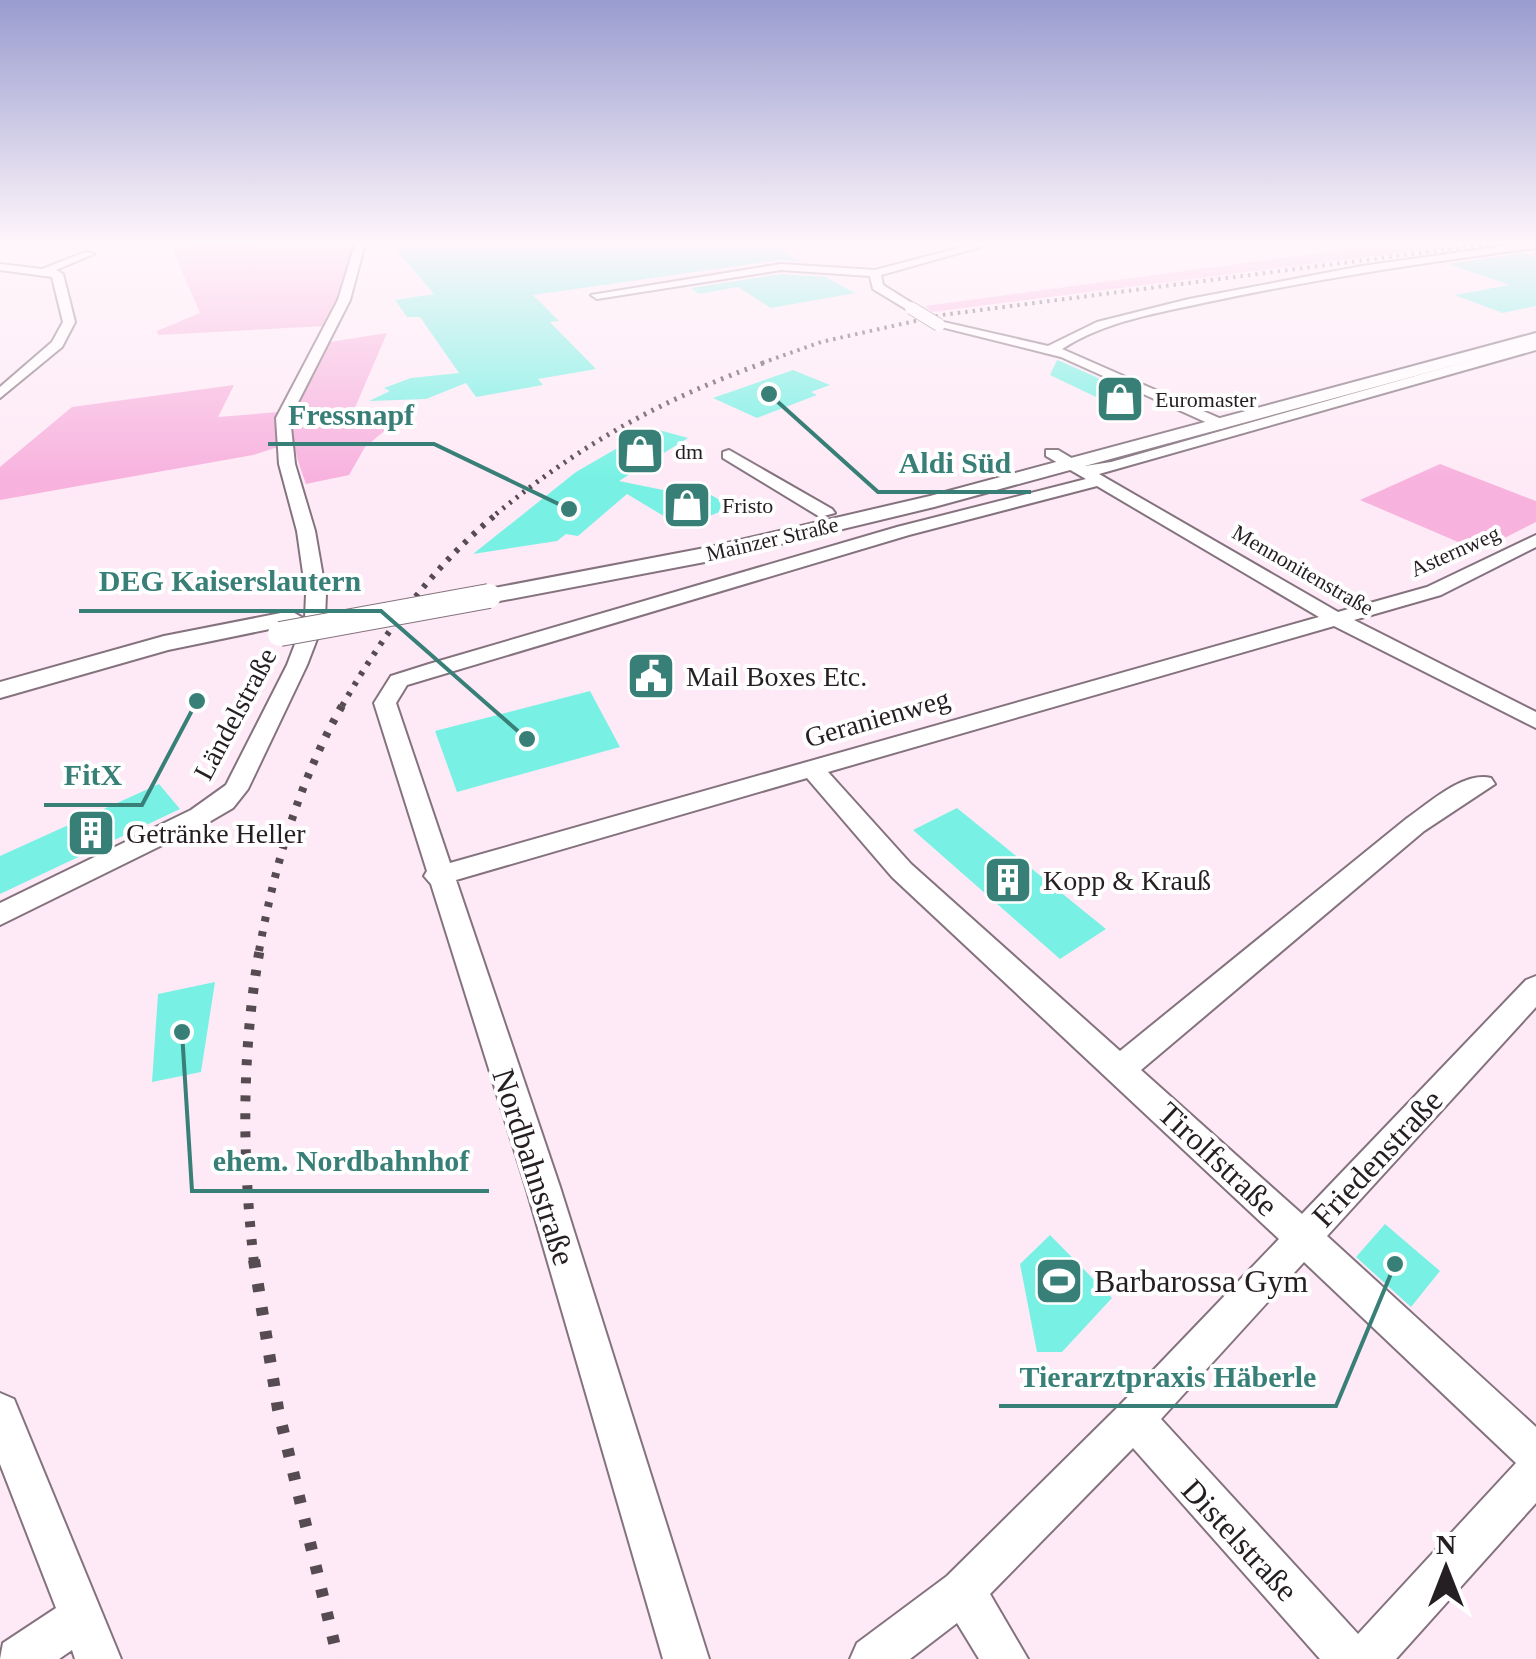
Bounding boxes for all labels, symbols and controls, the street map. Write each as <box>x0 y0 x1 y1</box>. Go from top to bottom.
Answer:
shop icon: Euromaster <box>1094 373 1146 425</box>
callout: Fressnapf <box>268 384 434 444</box>
place label: Euromaster <box>1155 387 1257 412</box>
text: Fressnapf <box>288 398 415 431</box>
shop icon: dm <box>614 425 666 477</box>
callout: Aldi Süd <box>878 432 1031 492</box>
place label: dm <box>675 439 703 464</box>
text: Aldi Süd <box>899 446 1012 479</box>
shop icon: Fristo <box>661 479 713 531</box>
place label: Fristo <box>722 493 773 518</box>
street label: Mainzer Straße <box>703 512 841 566</box>
street label: Mennonitenstraße <box>1228 519 1378 621</box>
street label: Asternweg <box>1406 520 1504 582</box>
callout: DEG Kaiserslautern <box>79 551 381 611</box>
text: DEG Kaiserslautern <box>99 564 362 597</box>
street label: Ländelstraße <box>187 643 283 785</box>
public building icon: Mail Boxes Etc. <box>625 650 677 702</box>
place label: Mail Boxes Etc. <box>686 661 867 692</box>
street label: Geranienweg <box>801 683 953 753</box>
callout: FitX <box>44 745 142 805</box>
text: FitX <box>64 758 122 791</box>
building icon: Getränke Heller <box>65 807 117 859</box>
place label: Getränke Heller <box>126 818 306 849</box>
building icon: Kopp & Krauß <box>982 854 1034 906</box>
place label: Kopp & Krauß <box>1043 865 1211 896</box>
street label: Nordbahnstraße <box>485 1064 583 1270</box>
street label: Friedenstraße <box>1304 1082 1450 1234</box>
street label: Tirolfstraße <box>1151 1095 1285 1223</box>
callout: ehem. Nordbahnhof <box>192 1131 489 1191</box>
text: ehem. Nordbahnhof <box>213 1144 470 1177</box>
sports icon: Barbarossa Gym <box>1033 1255 1085 1307</box>
place label: Barbarossa Gym <box>1094 1263 1308 1299</box>
callout: Tierarztpraxis Häberle <box>999 1346 1336 1406</box>
text: Tierarztpraxis Häberle <box>1020 1360 1316 1393</box>
street label: Distelstraße <box>1175 1472 1305 1608</box>
north arrow <box>1396 1519 1496 1619</box>
text: N <box>1436 1529 1456 1560</box>

